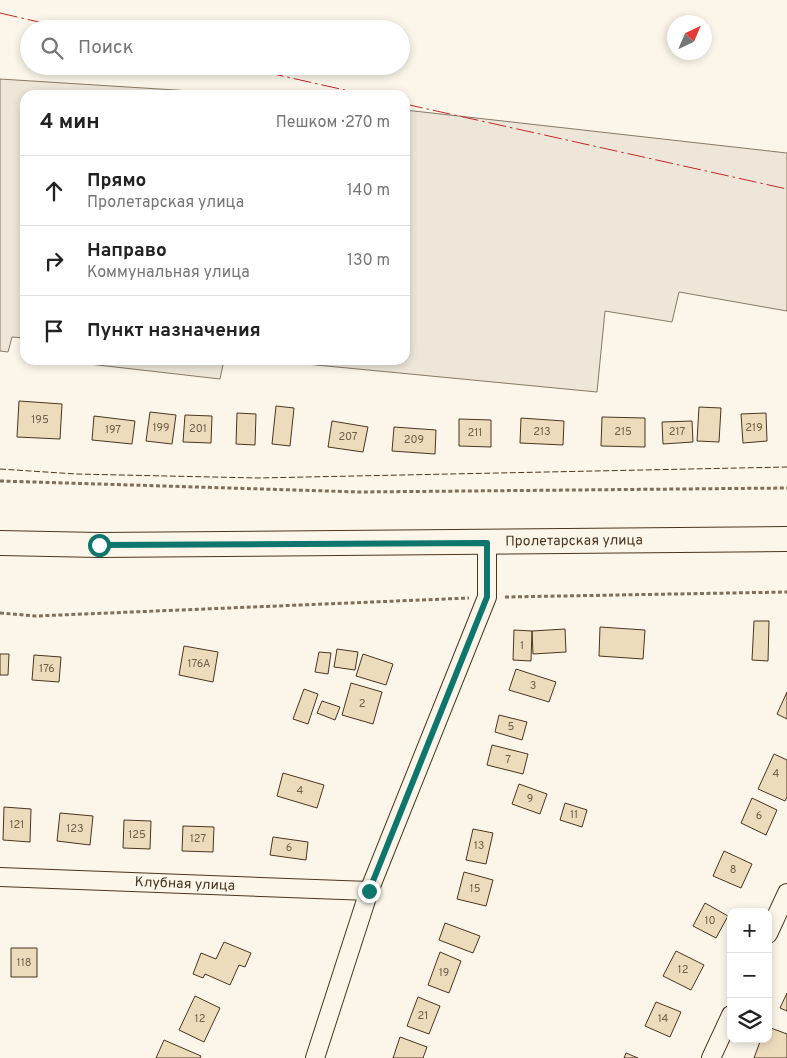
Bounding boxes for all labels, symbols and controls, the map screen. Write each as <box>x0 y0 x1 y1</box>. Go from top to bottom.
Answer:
north arrow <box>667 15 712 60</box>
search box <box>20 20 410 75</box>
icon: search <box>38 34 66 62</box>
text: Поиск <box>78 36 134 60</box>
text: 4 мин <box>40 109 100 136</box>
text: Пешком · 270 m <box>276 113 390 133</box>
text: Прямо <box>87 169 146 193</box>
icon: ahead <box>40 177 68 205</box>
text: 140 m <box>347 181 390 201</box>
text: Пролетарская улица <box>87 193 244 213</box>
text: Направо <box>87 239 167 263</box>
icon: right <box>40 247 68 275</box>
text: 130 m <box>347 251 390 271</box>
text: Коммунальная улица <box>87 263 250 283</box>
icon: arrive <box>40 317 68 345</box>
text: Пункт назначения <box>87 319 261 343</box>
house number: 195 <box>31 413 49 427</box>
house number: 199 <box>152 421 170 435</box>
house number: 219 <box>745 421 763 435</box>
house number: 201 <box>189 422 207 436</box>
house number: 197 <box>105 423 121 437</box>
house number: 213 <box>533 425 551 439</box>
house number: 215 <box>614 425 632 439</box>
house number: 217 <box>669 425 686 439</box>
house number: 211 <box>468 426 482 440</box>
house number: 207 <box>338 430 358 444</box>
house number: 209 <box>404 433 424 447</box>
street label: Пролетарская улица <box>505 532 643 550</box>
route start <box>88 534 111 557</box>
house number: 1 <box>520 639 524 653</box>
house number: 176А <box>187 657 211 671</box>
house number: 176 <box>39 662 55 676</box>
house number: 3 <box>530 679 536 693</box>
house number: 2 <box>359 697 365 711</box>
house number: 5 <box>508 720 515 734</box>
house number: 7 <box>505 753 511 767</box>
house number: 4 <box>773 767 780 781</box>
house number: 4 <box>297 784 304 798</box>
house number: 9 <box>527 792 533 806</box>
house number: 11 <box>570 808 578 822</box>
house number: 6 <box>756 809 762 823</box>
house number: 121 <box>10 818 24 832</box>
house number: 123 <box>66 822 84 836</box>
house number: 125 <box>128 828 146 842</box>
house number: 127 <box>190 832 206 846</box>
house number: 13 <box>474 839 484 853</box>
house number: 6 <box>286 841 292 855</box>
house number: 8 <box>730 863 736 877</box>
street label: Клубная улица <box>134 874 235 894</box>
route end <box>358 880 381 903</box>
house number: 15 <box>470 882 481 896</box>
map controls <box>727 908 772 1043</box>
button: + <box>727 908 772 953</box>
house number: 10 <box>704 914 716 928</box>
button: − <box>727 953 772 998</box>
house number: 118 <box>17 956 31 970</box>
house number: 12 <box>678 963 688 977</box>
house number: 19 <box>439 966 449 980</box>
button: layers <box>727 998 772 1043</box>
house number: 21 <box>418 1009 428 1023</box>
house number: 12 <box>195 1012 205 1026</box>
house number: 14 <box>658 1012 669 1026</box>

